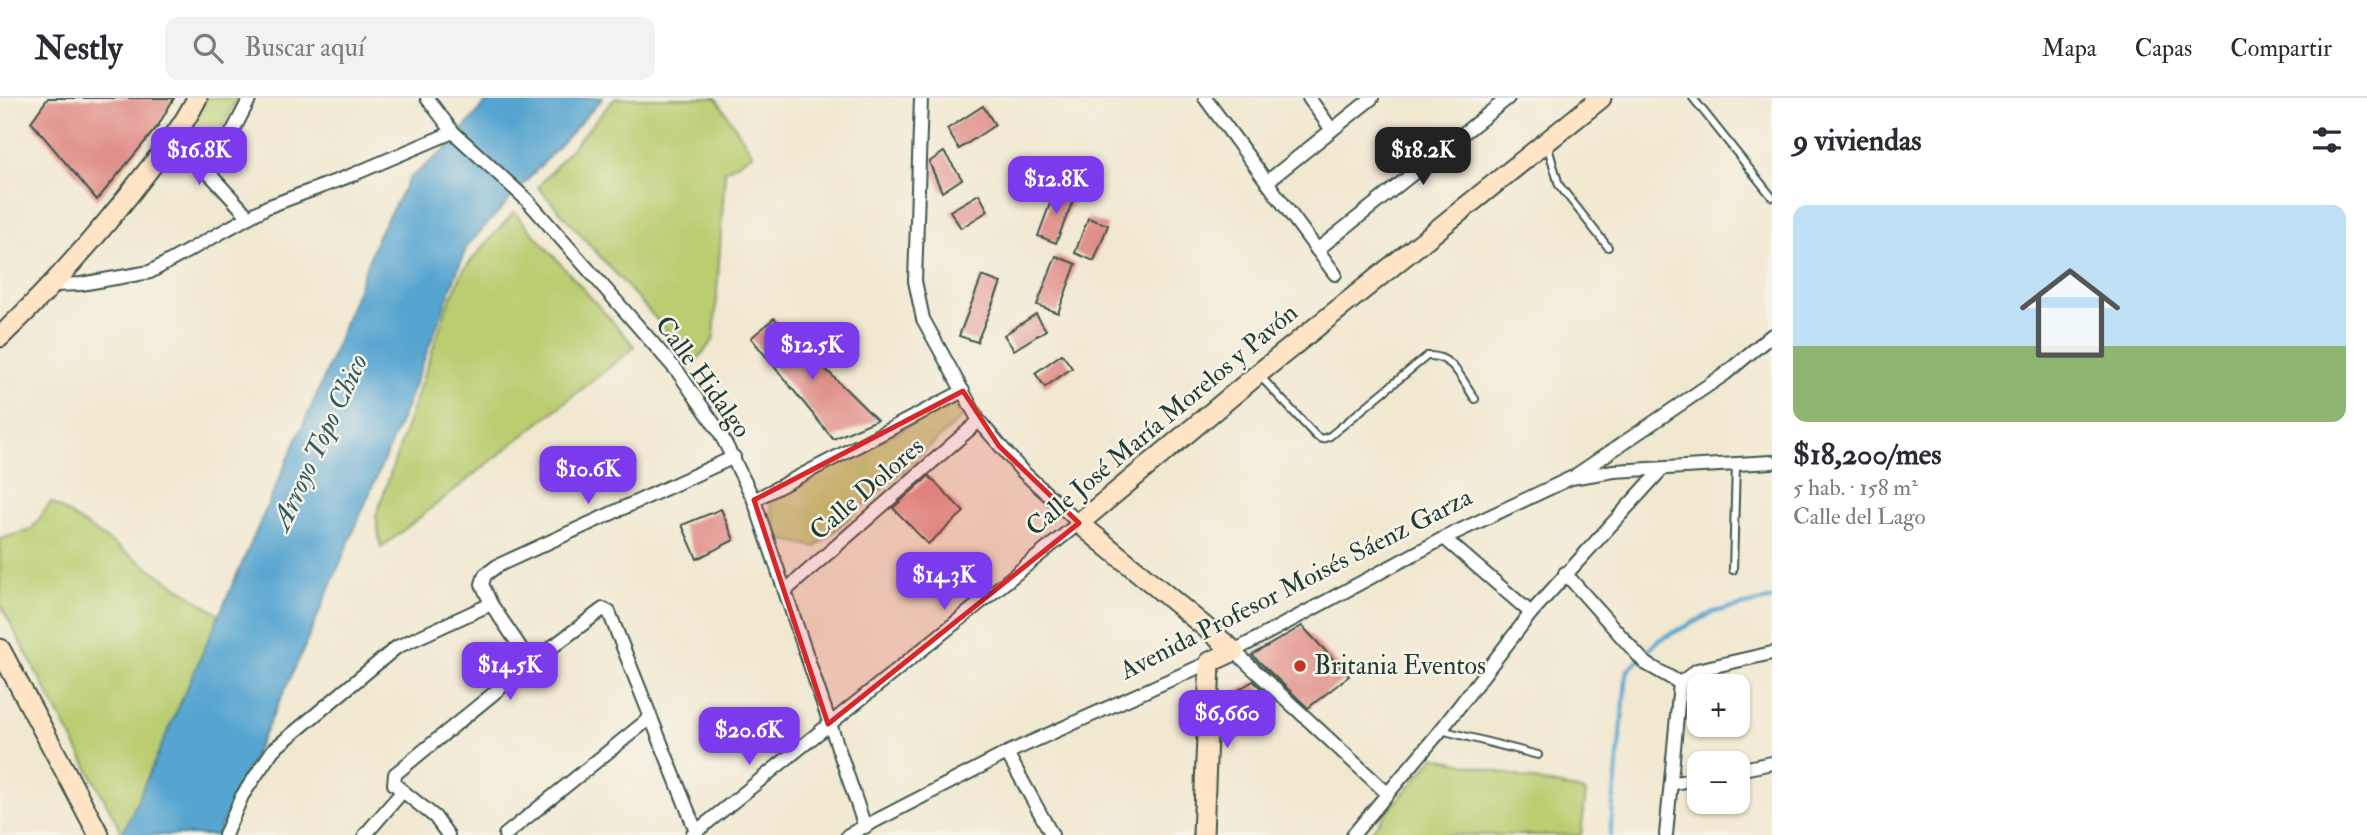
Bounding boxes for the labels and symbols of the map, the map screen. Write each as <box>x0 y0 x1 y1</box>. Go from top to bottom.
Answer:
pin: $16.8K <box>142 127 256 187</box>
pin: $18.2K <box>1366 127 1480 187</box>
pin: $12.8K <box>999 156 1113 216</box>
street label: Calle José María Morelos y Pavón <box>1019 297 1305 543</box>
street label: Calle Hidalgo <box>648 310 758 444</box>
pin: $12.5K <box>755 322 869 382</box>
water label: Arroyo Topo Chico <box>263 348 376 538</box>
street label: Calle Dolores <box>803 431 931 547</box>
pin: $10.6K <box>531 446 645 506</box>
street label: Avenida Profesor Moisés Sáenz Garza <box>1114 481 1478 687</box>
pin: $14.3K <box>887 552 1001 612</box>
pin: $14.5K <box>453 642 567 702</box>
place label: Britania Eventos <box>1314 650 1486 682</box>
marker: Britania Eventos <box>1292 658 1308 674</box>
pin: $6,660 <box>1170 690 1284 750</box>
pin: $20.6K <box>692 708 806 767</box>

